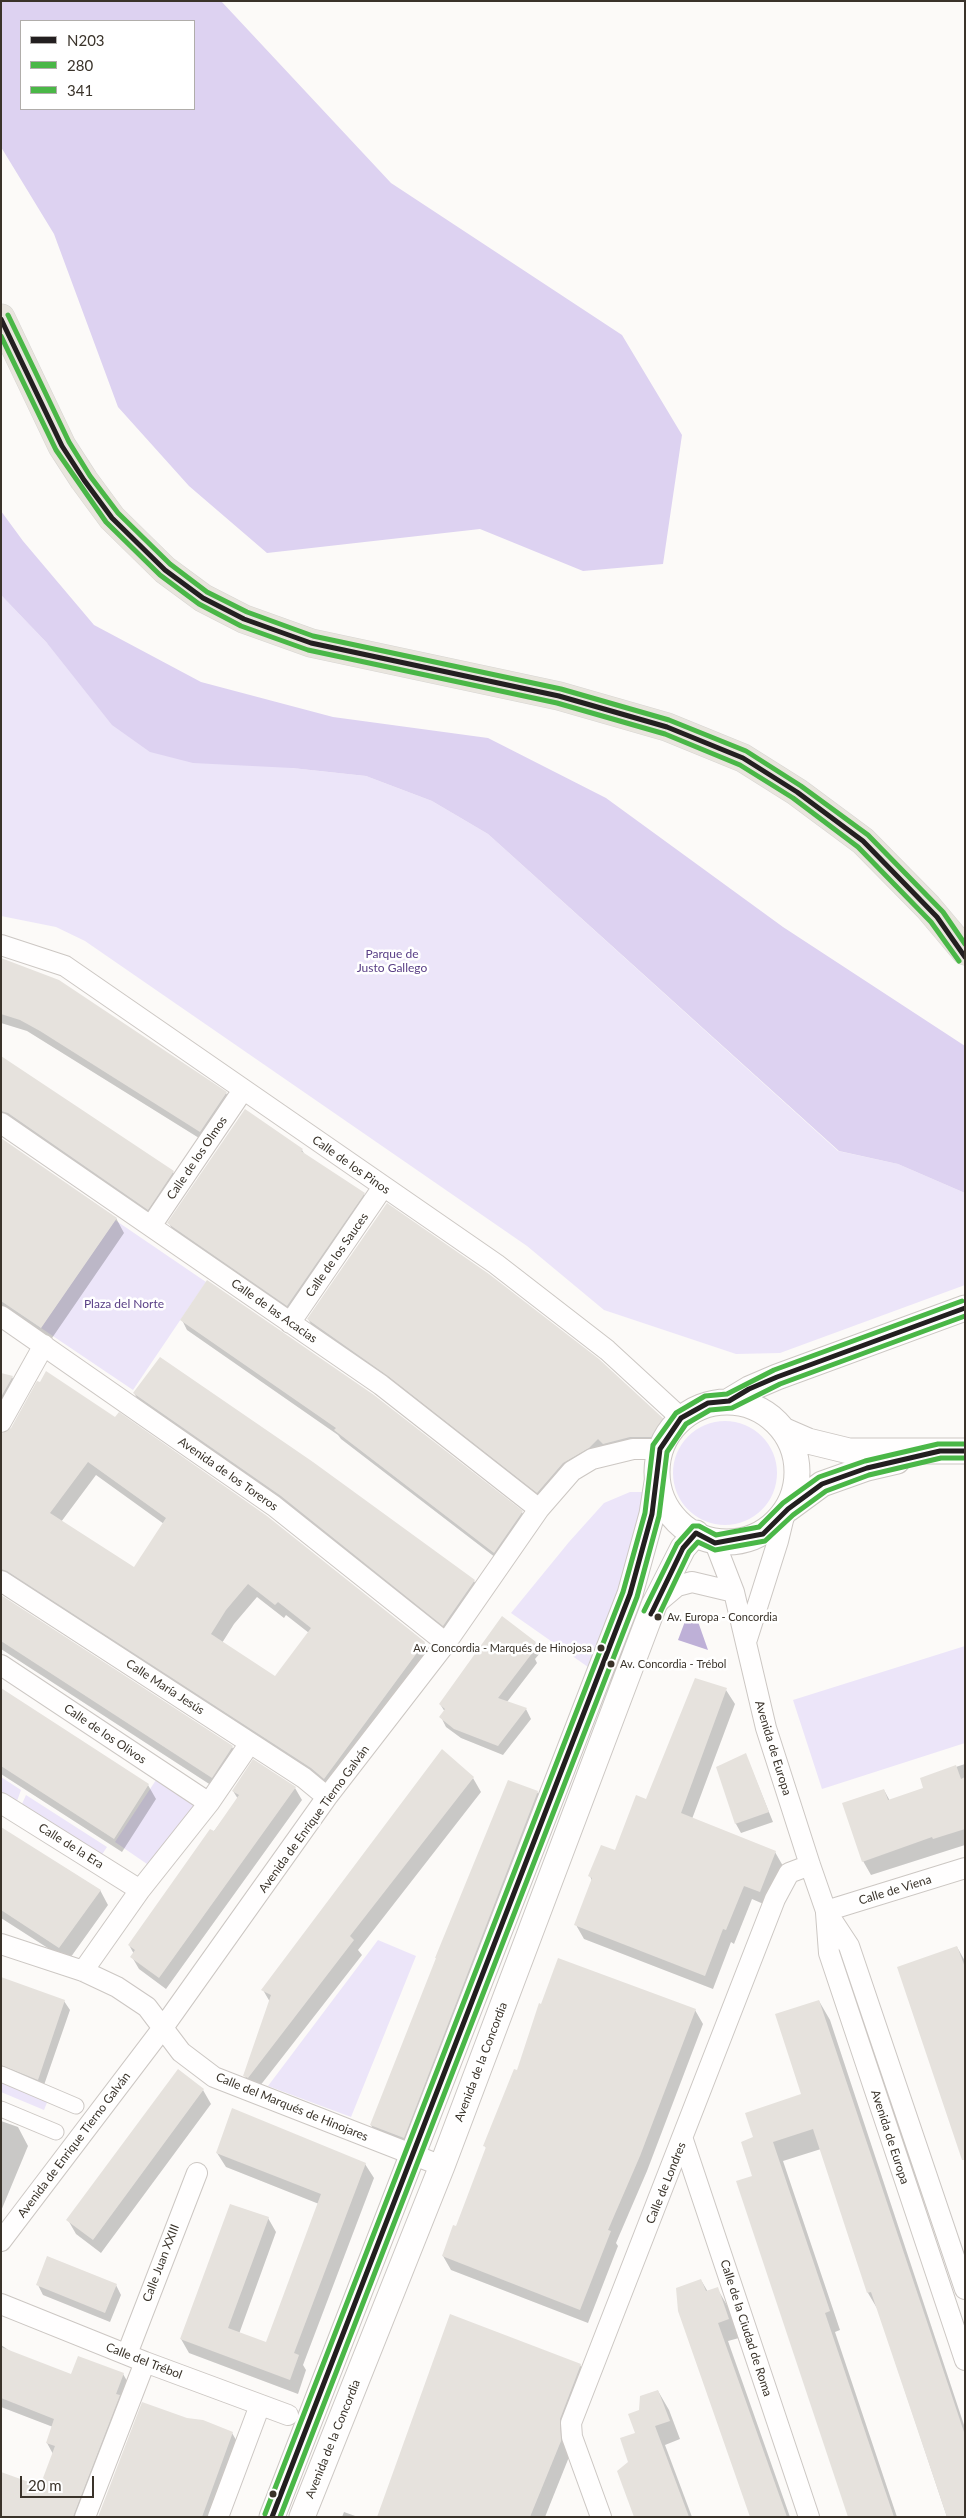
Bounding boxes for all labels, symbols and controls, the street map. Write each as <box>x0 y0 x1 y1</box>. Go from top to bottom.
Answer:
legend <box>20 20 195 110</box>
text: N203 <box>67 31 105 49</box>
text: 280 <box>67 56 93 74</box>
text: 341 <box>67 81 93 99</box>
park label: Parque de Justo Gallego <box>357 947 427 975</box>
street label: Calle de los Olmos <box>164 1114 230 1202</box>
street label: Calle de los Pinos <box>309 1133 393 1197</box>
street label: Calle de los Sauces <box>303 1210 371 1300</box>
street label: Calle de las Acacias <box>228 1276 320 1346</box>
park label: Plaza del Norte <box>84 1297 164 1311</box>
street label: Avenida de los Toreros <box>175 1434 281 1514</box>
place label: Av. Europa - Concordia <box>667 1610 777 1624</box>
marker: Av. Europa - Concordia <box>653 1612 663 1622</box>
place label: Av. Concordia - Marqués de Hinojosa <box>413 1641 592 1655</box>
marker: Av. Concordia - Marqués de Hinojosa <box>596 1643 606 1653</box>
street label: Calle María Jesús <box>123 1656 207 1718</box>
place label: Av. Concordia - Trébol <box>620 1657 726 1671</box>
marker: Av. Concordia - Trébol <box>606 1659 616 1669</box>
street label: Avenida de Europa <box>752 1699 794 1797</box>
street label: Calle de los Olivos <box>61 1701 149 1767</box>
street label: Avenida de Enrique Tierno Galván <box>256 1743 372 1895</box>
street label: Calle de la Era <box>36 1820 106 1872</box>
street label: Calle de Viena <box>857 1872 933 1908</box>
street label: Avenida de la Concordia <box>452 2000 510 2124</box>
street label: Avenida de Enrique Tierno Galván <box>15 2069 133 2221</box>
street label: Calle del Marqués de Hinojares <box>214 2070 370 2144</box>
street label: Avenida de Europa <box>868 2088 912 2186</box>
street label: Calle de Londres <box>643 2140 689 2226</box>
street label: Calle Juan XXIII <box>140 2222 182 2304</box>
street label: Calle de la Ciudad de Roma <box>717 2258 775 2398</box>
street label: Calle del Trébol <box>104 2340 184 2382</box>
street label: Avenida de la Concordia <box>303 2377 363 2501</box>
scale bar <box>22 2466 96 2498</box>
text: 20 m <box>28 2476 62 2494</box>
unlabelled marker <box>268 2489 278 2499</box>

